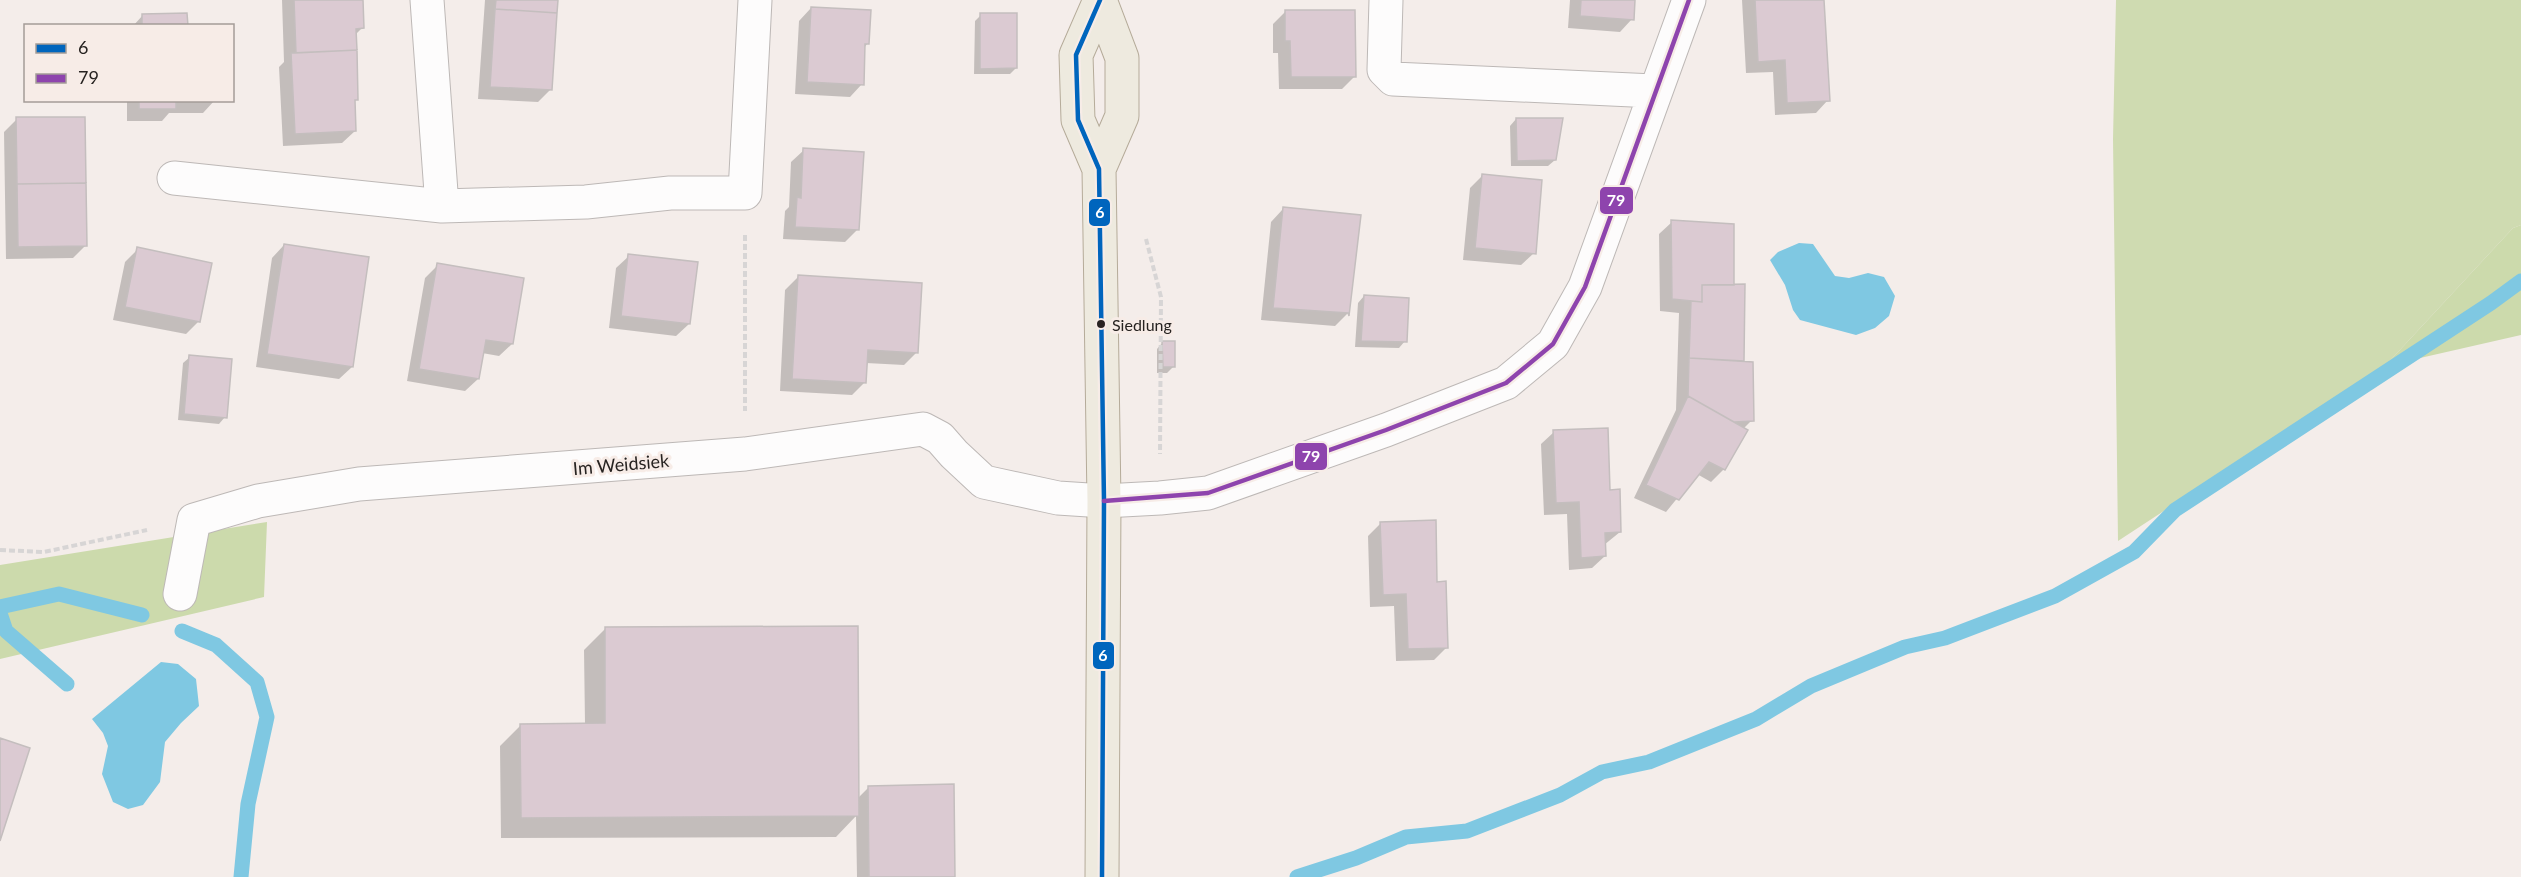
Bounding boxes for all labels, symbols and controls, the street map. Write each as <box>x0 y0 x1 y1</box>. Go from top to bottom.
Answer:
legend <box>24 24 234 102</box>
text: 6 <box>78 36 88 58</box>
text: 79 <box>78 66 99 88</box>
line badge: 79 <box>1599 186 1634 215</box>
text: 79 <box>1607 190 1625 209</box>
line badge: 6 <box>1088 198 1111 227</box>
text: 6 <box>1095 202 1105 221</box>
place label: Siedlung <box>1112 315 1172 334</box>
marker: Siedlung <box>1095 318 1107 330</box>
line badge: 79 <box>1294 442 1328 471</box>
text: 79 <box>1302 446 1320 465</box>
street label: Im Weidsiek <box>572 449 671 479</box>
line badge: 6 <box>1092 641 1115 670</box>
text: 6 <box>1098 645 1108 664</box>

